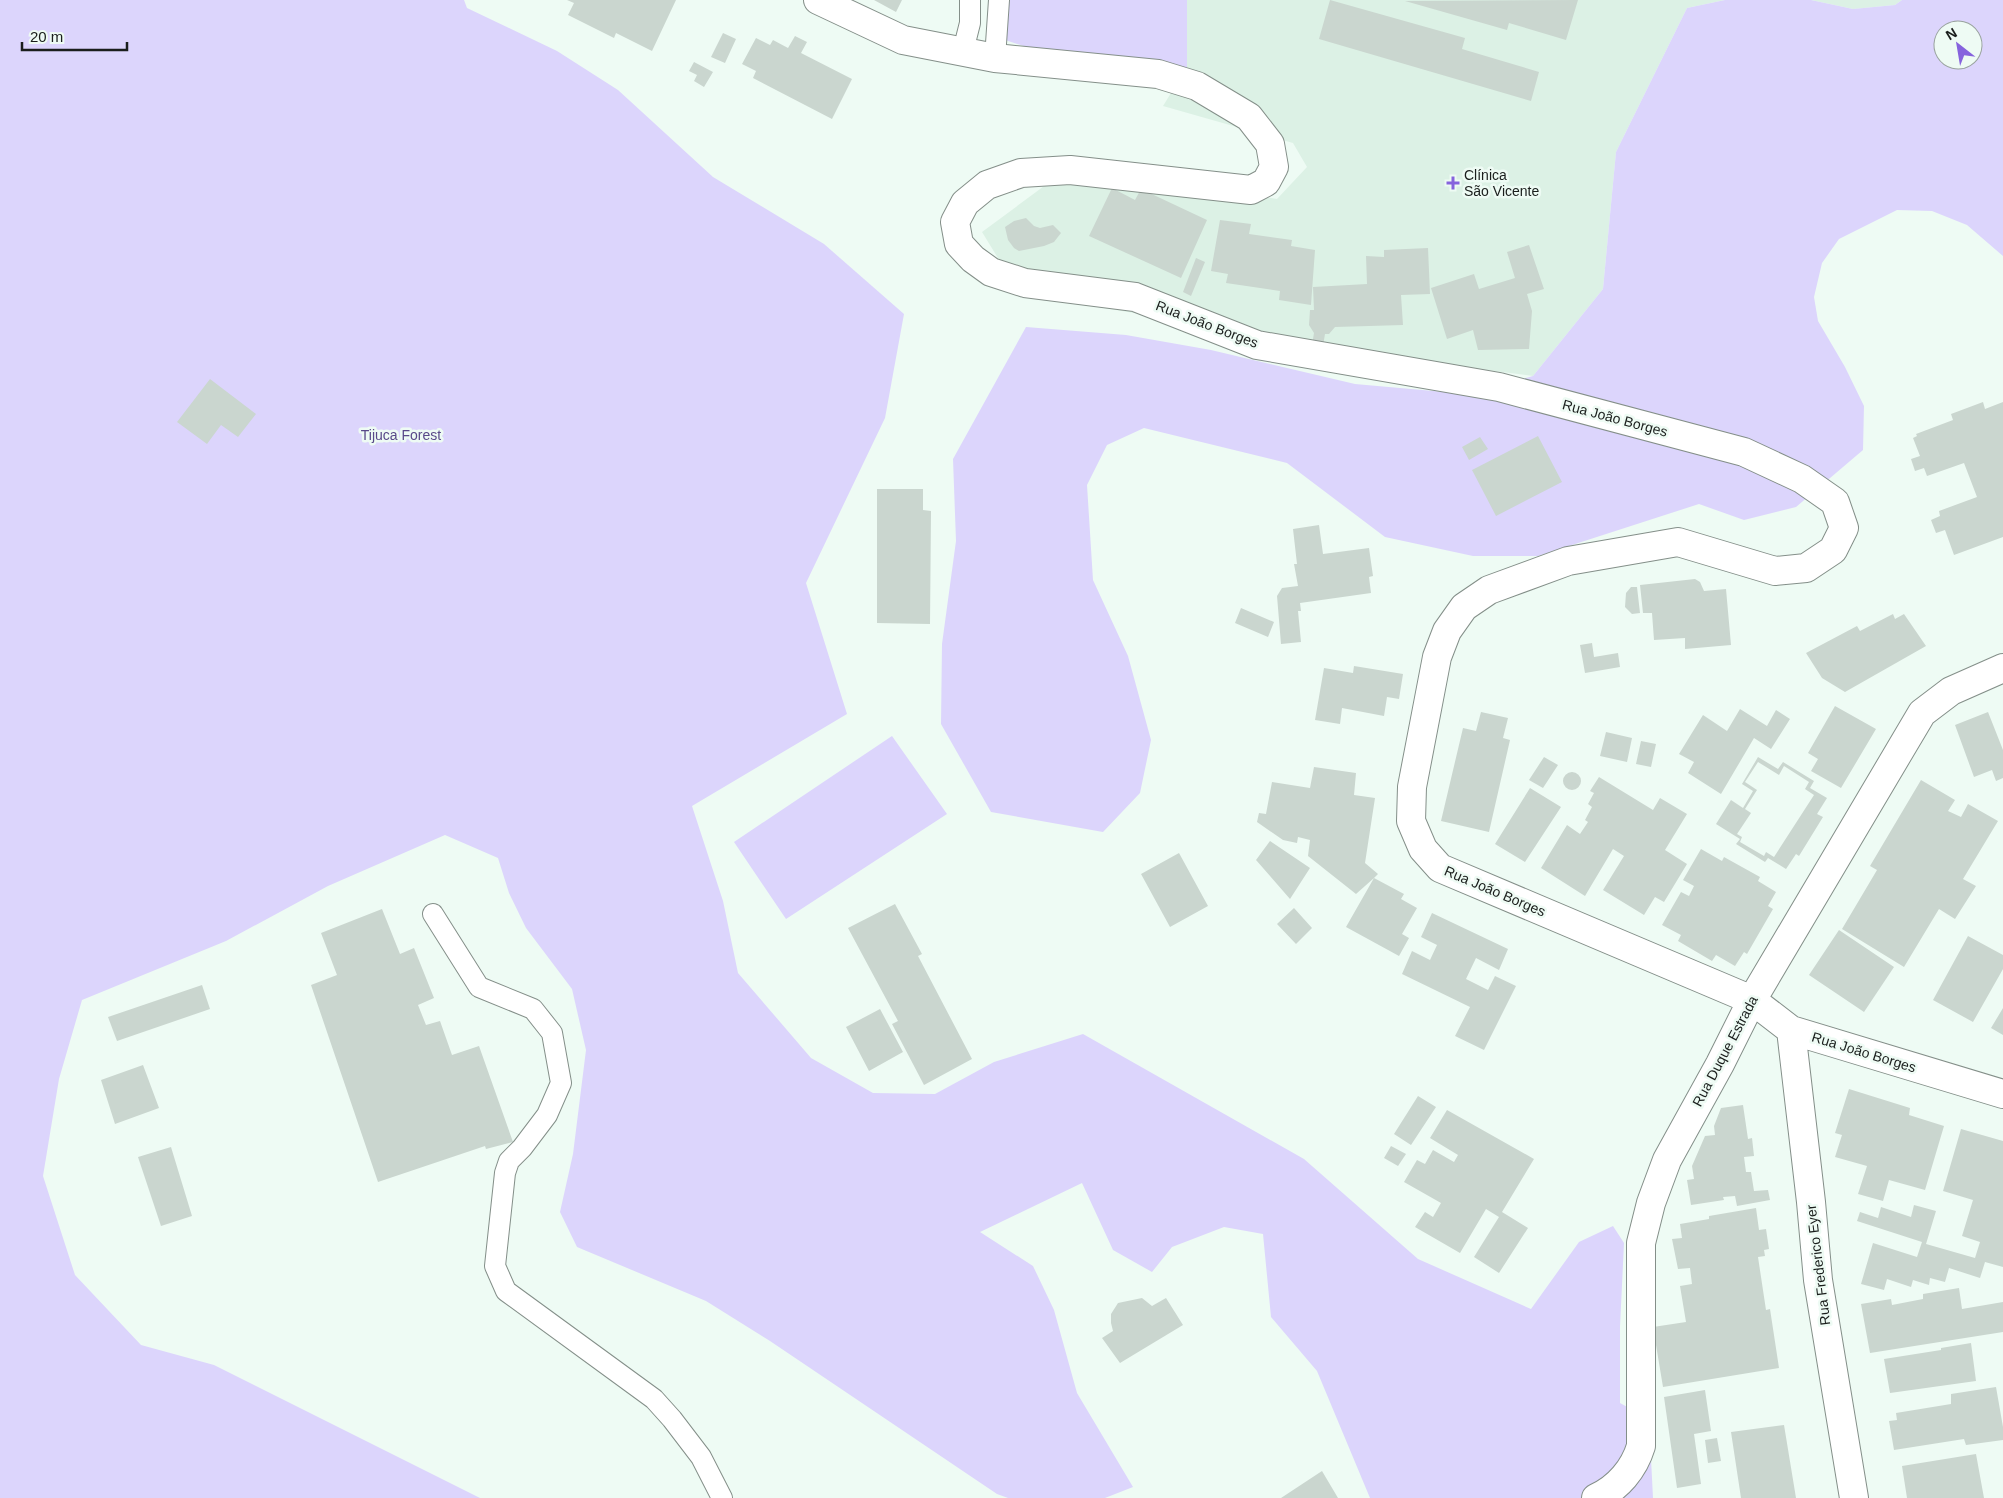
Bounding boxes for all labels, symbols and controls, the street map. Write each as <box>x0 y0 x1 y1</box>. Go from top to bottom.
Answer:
scale bar <box>22 20 128 52</box>
north arrow <box>1933 20 1983 70</box>
text: N <box>1943 24 1960 43</box>
text: 20 m <box>30 28 63 45</box>
place label: Clínica São Vicente <box>1464 167 1539 199</box>
marker: Clínica São Vicente <box>1446 176 1460 190</box>
street label: Rua João Borges <box>1154 297 1260 351</box>
street label: Rua João Borges <box>1561 396 1669 440</box>
park label: Tijuca Forest <box>361 427 441 443</box>
street label: Rua João Borges <box>1442 862 1548 920</box>
street label: Rua Duque Estrada <box>1689 993 1761 1109</box>
street label: Rua João Borges <box>1810 1029 1918 1075</box>
street label: Rua Frederico Eyer <box>1803 1203 1833 1326</box>

